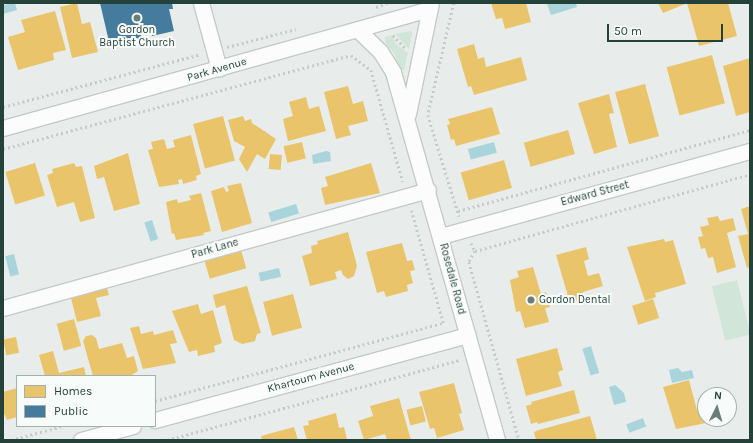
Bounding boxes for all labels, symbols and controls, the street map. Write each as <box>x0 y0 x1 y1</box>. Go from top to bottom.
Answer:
marker: Gordon Baptist Church <box>132 13 142 23</box>
scale bar <box>609 16 725 42</box>
place label: Gordon Baptist Church <box>99 24 175 50</box>
text: 50 m <box>614 24 642 38</box>
street label: Park Avenue <box>186 55 248 85</box>
street label: Edward Street <box>559 179 631 209</box>
street label: Park Lane <box>190 236 240 262</box>
street label: Rosedale Road <box>436 242 468 316</box>
place label: Gordon Dental <box>539 293 611 307</box>
marker: Gordon Dental <box>526 295 536 305</box>
street label: Khartoum Avenue <box>266 360 356 396</box>
legend <box>16 375 156 427</box>
text: Homes <box>54 384 92 398</box>
north arrow <box>697 387 737 427</box>
text: N <box>713 389 722 402</box>
text: Public <box>54 404 88 418</box>

